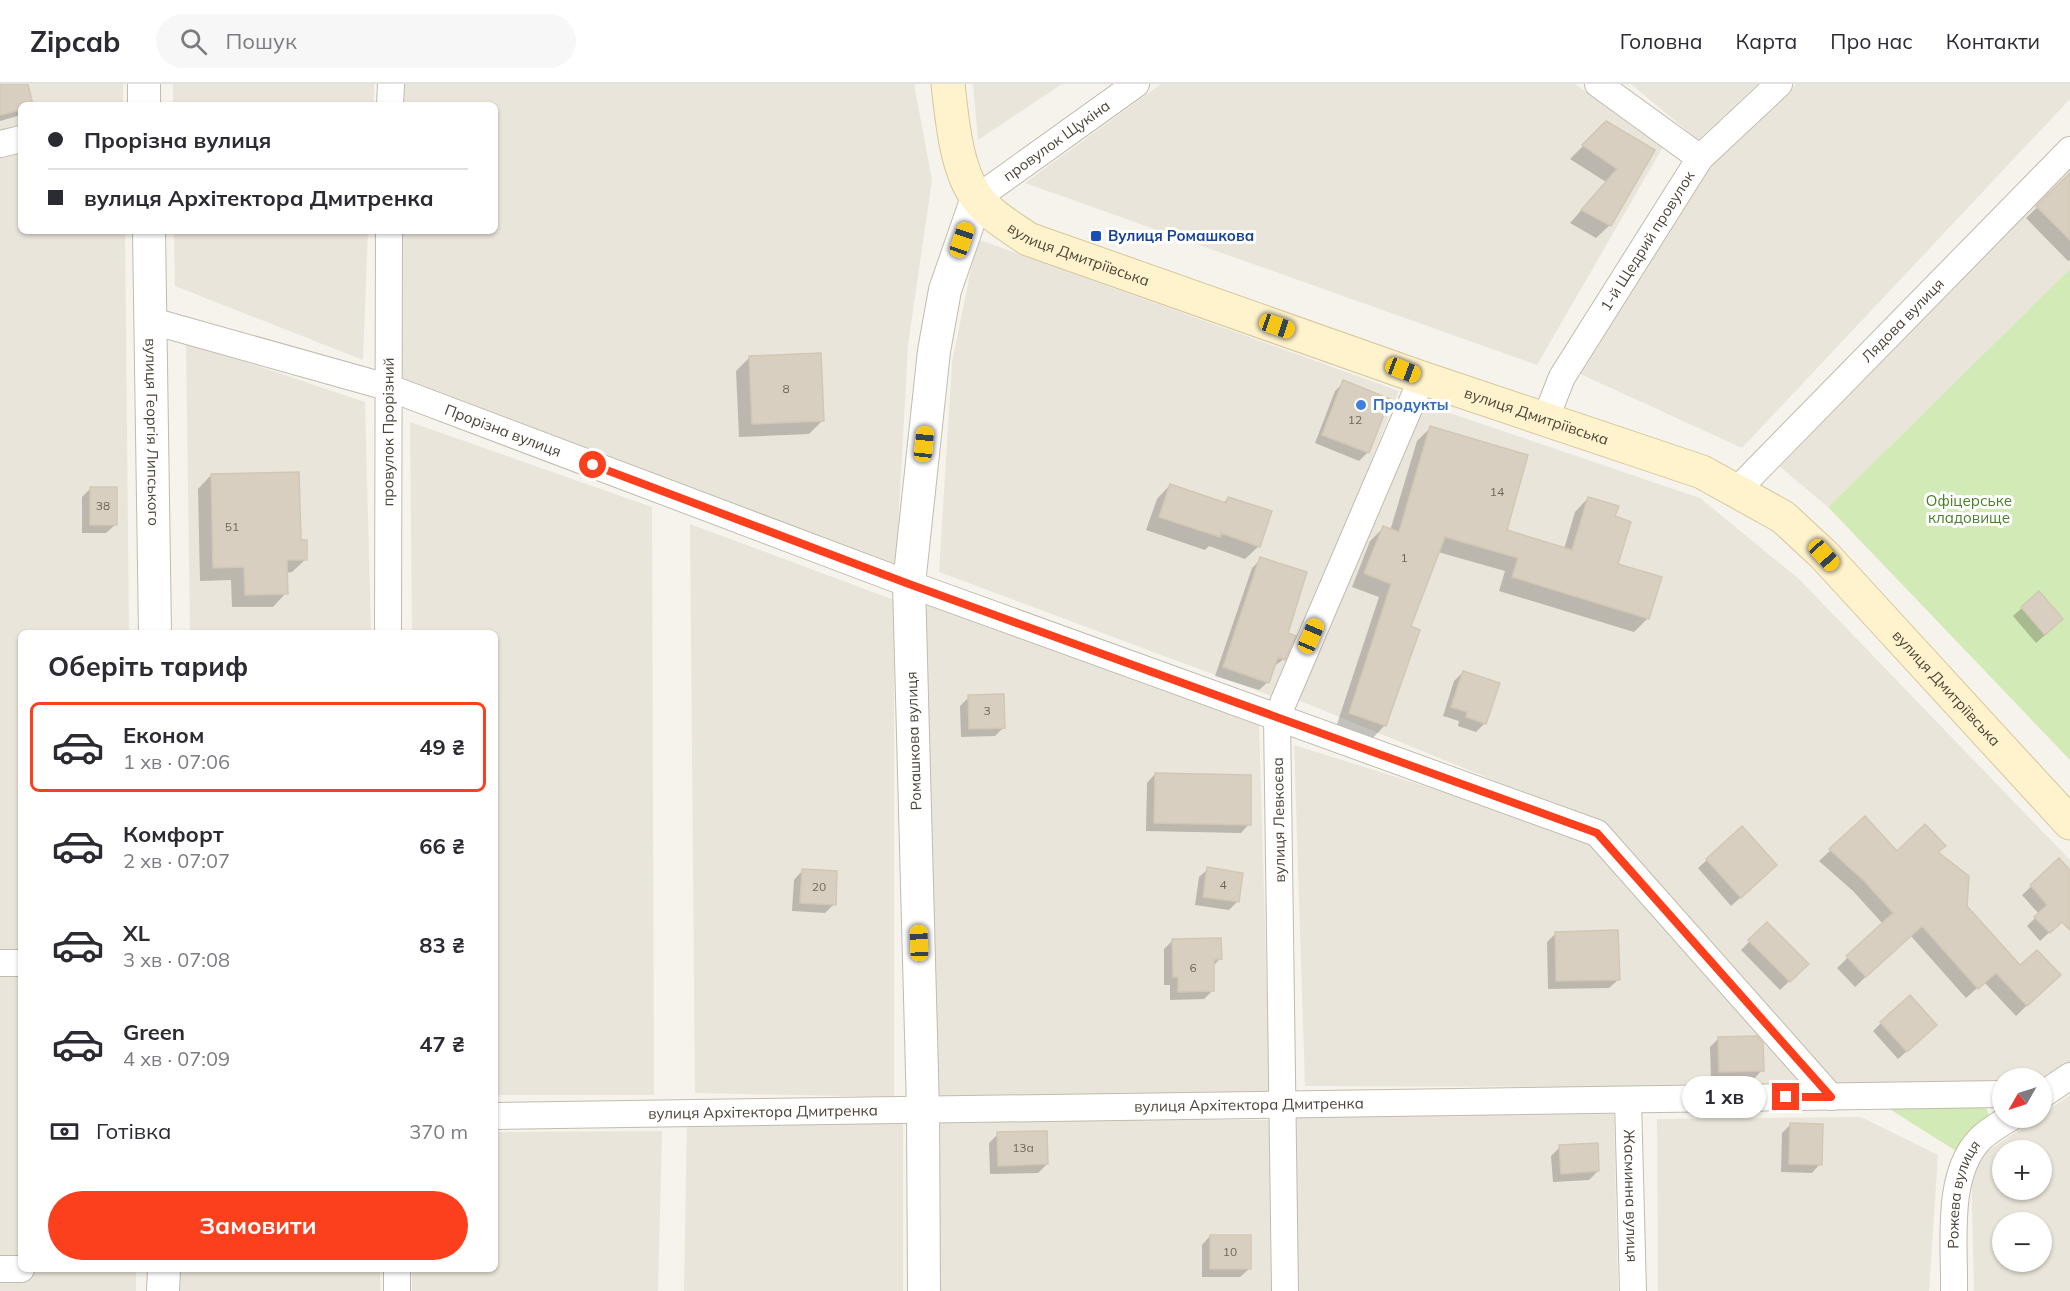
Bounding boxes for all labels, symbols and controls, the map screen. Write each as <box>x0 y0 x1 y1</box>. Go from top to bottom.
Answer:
search box <box>156 14 576 68</box>
text: Zipcab <box>30 24 120 59</box>
icon: search <box>177 25 210 58</box>
text: Пошук <box>225 27 297 55</box>
text: Головна <box>1620 28 1703 54</box>
text: Карта <box>1736 28 1797 54</box>
text: Про нас <box>1830 28 1913 54</box>
text: Контакти <box>1946 28 2040 54</box>
street label: провулок Щукіна <box>999 96 1113 185</box>
text: Прорізна вулиця <box>84 126 271 154</box>
street label: 1-й Щедрий провулок <box>1596 166 1699 314</box>
text: вулиця Архітектора Дмитренка <box>84 184 434 212</box>
street label: вулиця Дмитріївська <box>1004 218 1152 290</box>
car <box>948 220 976 260</box>
place label: Вулиця Ромашкова <box>1108 226 1254 245</box>
marker: Вулиця Ромашкова <box>1089 229 1103 243</box>
street label: Лядова вулиця <box>1857 274 1948 366</box>
car <box>1257 312 1297 340</box>
street label: вулиця Георгія Липського <box>142 338 163 526</box>
car <box>1383 355 1423 385</box>
street label: провулок Прорізний <box>378 357 398 507</box>
house number: 8 <box>782 381 790 396</box>
street label: вулиця Дмитріївська <box>1462 383 1611 449</box>
place label: Продукты <box>1373 395 1449 414</box>
marker: Продукты <box>1354 398 1368 412</box>
street label: Прорізна вулиця <box>442 400 564 461</box>
house number: 12 <box>1348 412 1362 427</box>
car <box>913 425 935 463</box>
route start <box>579 451 606 478</box>
house number: 14 <box>1490 484 1504 499</box>
park label: Офіцерське кладовище <box>1926 491 2012 527</box>
house number: 38 <box>96 498 110 513</box>
house number: 51 <box>225 519 239 534</box>
car <box>1805 536 1843 574</box>
house number: 1 <box>1400 550 1408 565</box>
car <box>1296 616 1326 656</box>
street label: вулиця Дмитріївська <box>1889 626 2005 750</box>
text: Оберіть тариф <box>48 649 248 683</box>
street label: Ромашкова вулиця <box>902 671 925 811</box>
house number: 3 <box>983 703 991 718</box>
icon: car <box>51 720 105 774</box>
text: Економ <box>123 721 204 749</box>
text: 49 ₴ <box>419 733 465 761</box>
text: 1 хв · 07:06 <box>123 749 230 774</box>
street label: вулиця Левкоєва <box>1268 757 1289 883</box>
icon: car <box>51 819 105 873</box>
text: Комфорт <box>123 820 224 848</box>
text: 66 ₴ <box>419 832 465 860</box>
text: 2 хв · 07:07 <box>123 848 230 873</box>
house number: 4 <box>1219 877 1227 892</box>
house number: 20 <box>812 879 826 894</box>
icon: car <box>51 918 105 972</box>
text: XL <box>123 919 150 947</box>
car <box>909 925 929 961</box>
text: 83 ₴ <box>419 931 465 959</box>
text: 3 хв · 07:08 <box>123 947 230 972</box>
house number: 6 <box>1189 960 1197 975</box>
icon: car <box>51 1017 105 1071</box>
text: Green <box>123 1018 185 1046</box>
text: 47 ₴ <box>419 1030 465 1058</box>
text: 4 хв · 07:09 <box>123 1046 230 1071</box>
north arrow <box>1992 1068 2052 1128</box>
map controls <box>1992 1068 2052 1272</box>
callout: 1 хв <box>1681 1076 1765 1118</box>
route end <box>1772 1083 1799 1110</box>
text: 1 хв <box>1704 1084 1744 1109</box>
street label: вулиця Архітектора Дмитренка <box>1134 1093 1364 1116</box>
street label: вулиця Архітектора Дмитренка <box>648 1100 878 1123</box>
icon: cash <box>48 1115 81 1148</box>
text: Готівка <box>96 1117 171 1145</box>
text: 370 m <box>409 1119 468 1144</box>
street label: Жасминна вулиця <box>1620 1129 1642 1263</box>
street label: Рожева вулиця <box>1943 1136 1984 1249</box>
house number: 13а <box>1012 1140 1034 1155</box>
button: + <box>1992 1140 2052 1200</box>
button: Замовити <box>48 1191 468 1260</box>
button: − <box>1992 1212 2052 1272</box>
house number: 10 <box>1223 1244 1237 1259</box>

